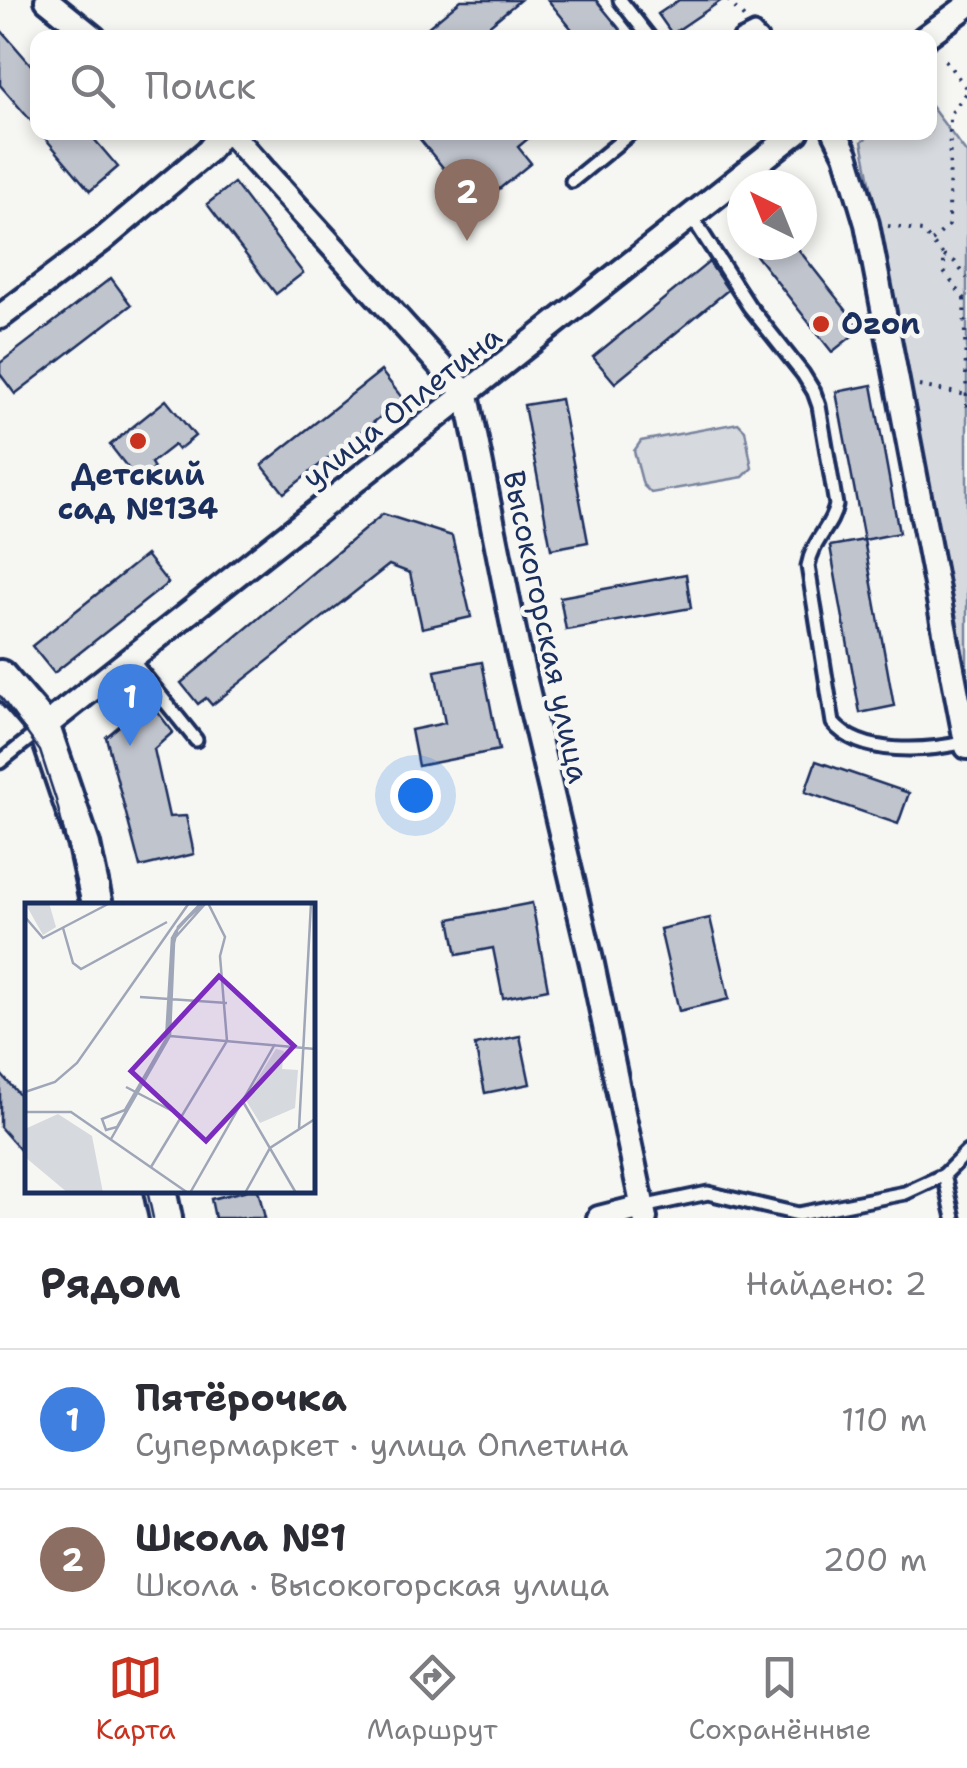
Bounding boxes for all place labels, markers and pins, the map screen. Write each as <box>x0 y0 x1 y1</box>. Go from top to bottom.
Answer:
pin: 2 <box>434 158 500 241</box>
place label: Ozon <box>841 303 920 344</box>
marker: Ozon <box>810 313 832 335</box>
marker: Детский сад №134 <box>127 430 149 452</box>
place label: Детский сад №134 <box>58 454 218 529</box>
pin: 1 <box>98 664 162 746</box>

